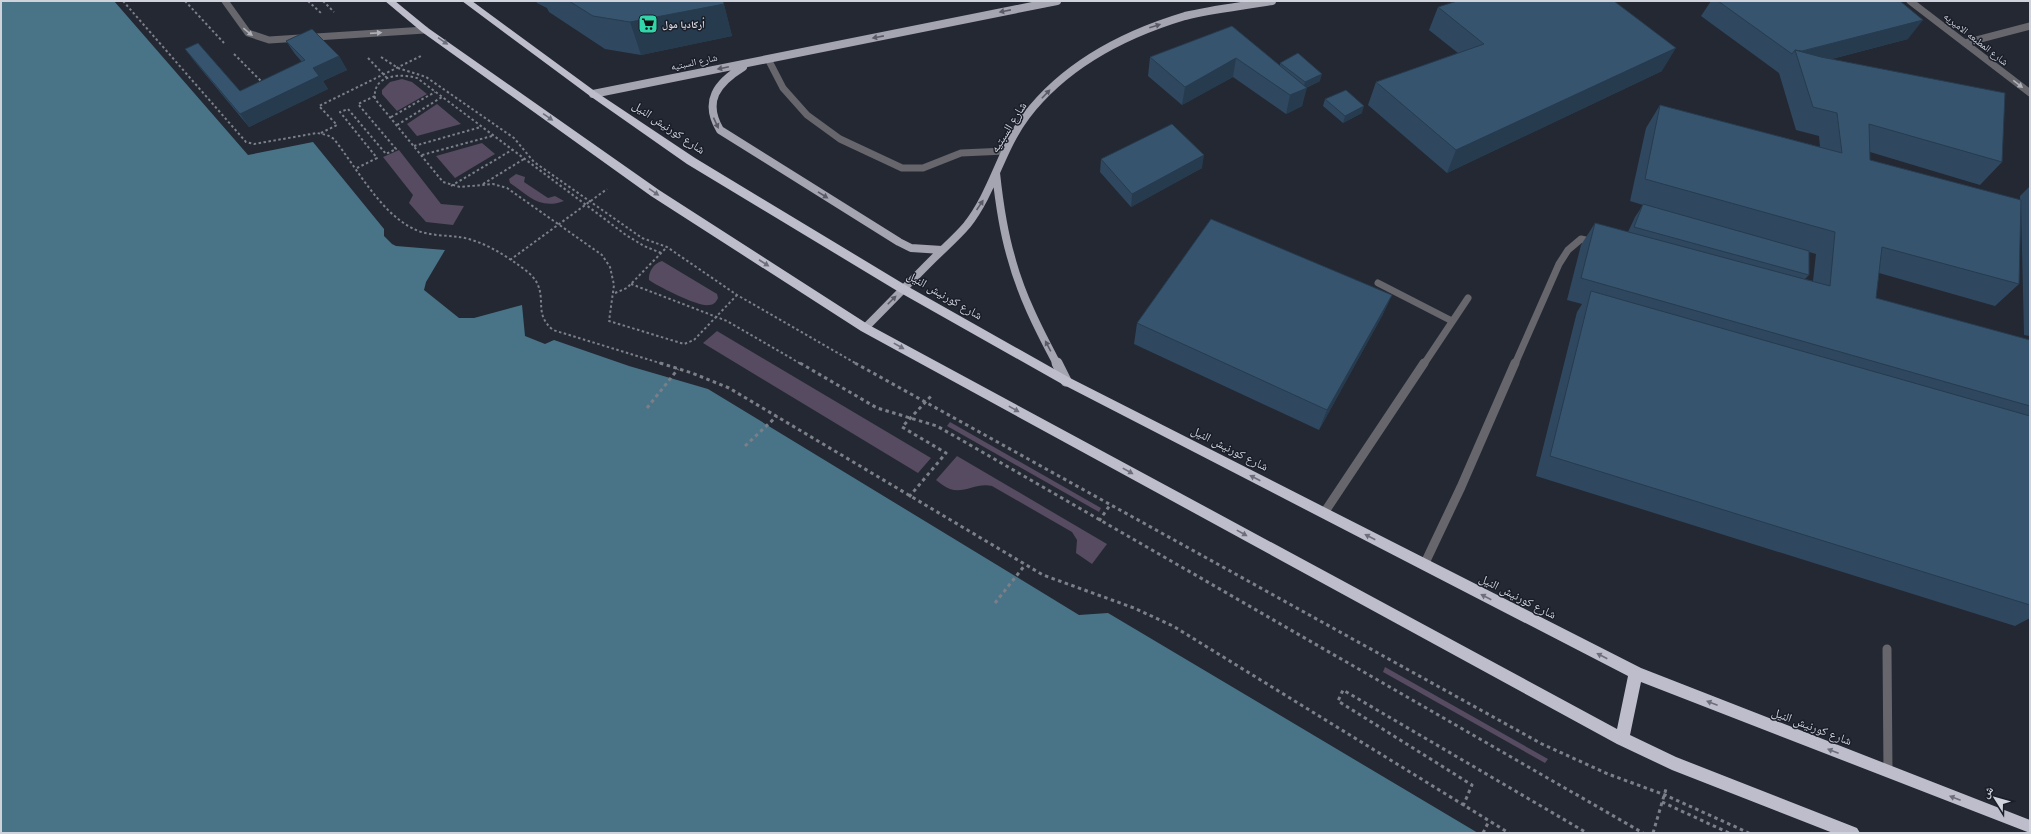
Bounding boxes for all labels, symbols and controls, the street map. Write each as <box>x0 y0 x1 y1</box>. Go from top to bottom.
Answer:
one-way arrow <box>999 9 1011 15</box>
street label: شارع المطبعه الاميريه <box>1941 10 2011 69</box>
supermarket icon: أركاديا مول <box>637 13 659 35</box>
place label: أركاديا مول <box>662 17 705 31</box>
one-way arrow <box>1150 23 1162 29</box>
one-way arrow <box>243 28 254 36</box>
one-way arrow <box>370 30 382 37</box>
one-way arrow <box>871 34 884 40</box>
one-way arrow <box>437 38 448 45</box>
street label: شارع السبتيه <box>669 51 719 73</box>
one-way arrow <box>716 65 729 71</box>
one-way arrow <box>2013 80 2024 89</box>
one-way arrow <box>1041 89 1051 99</box>
street label: شارع كورنيش النيل <box>629 97 708 158</box>
street label: شارع السبتيه <box>987 99 1030 156</box>
one-way arrow <box>543 113 554 121</box>
one-way arrow <box>713 117 719 128</box>
one-way arrow <box>649 188 660 196</box>
one-way arrow <box>817 191 829 198</box>
one-way arrow <box>977 199 984 211</box>
one-way arrow <box>758 259 770 266</box>
street label: شارع كورنيش النيل <box>904 267 985 324</box>
one-way arrow <box>888 295 897 305</box>
one-way arrow <box>1045 341 1051 352</box>
one-way arrow <box>894 343 905 350</box>
one-way arrow <box>1008 405 1019 412</box>
street label: شارع كورنيش النيل <box>1188 422 1271 475</box>
one-way arrow <box>1122 467 1134 474</box>
one-way arrow <box>1249 475 1260 481</box>
one-way arrow <box>1236 530 1248 536</box>
one-way arrow <box>1364 534 1376 541</box>
street label: شارع كورنيش النيل <box>1476 570 1559 623</box>
one-way arrow <box>1480 594 1492 600</box>
one-way arrow <box>1596 653 1607 659</box>
one-way arrow <box>1706 700 1718 706</box>
street label: شارع كورنيش النيل <box>1769 704 1854 749</box>
one-way arrow <box>1827 747 1839 753</box>
north arrow <box>1975 778 2015 818</box>
text: ش <box>1978 783 1997 801</box>
one-way arrow <box>1949 795 1960 801</box>

